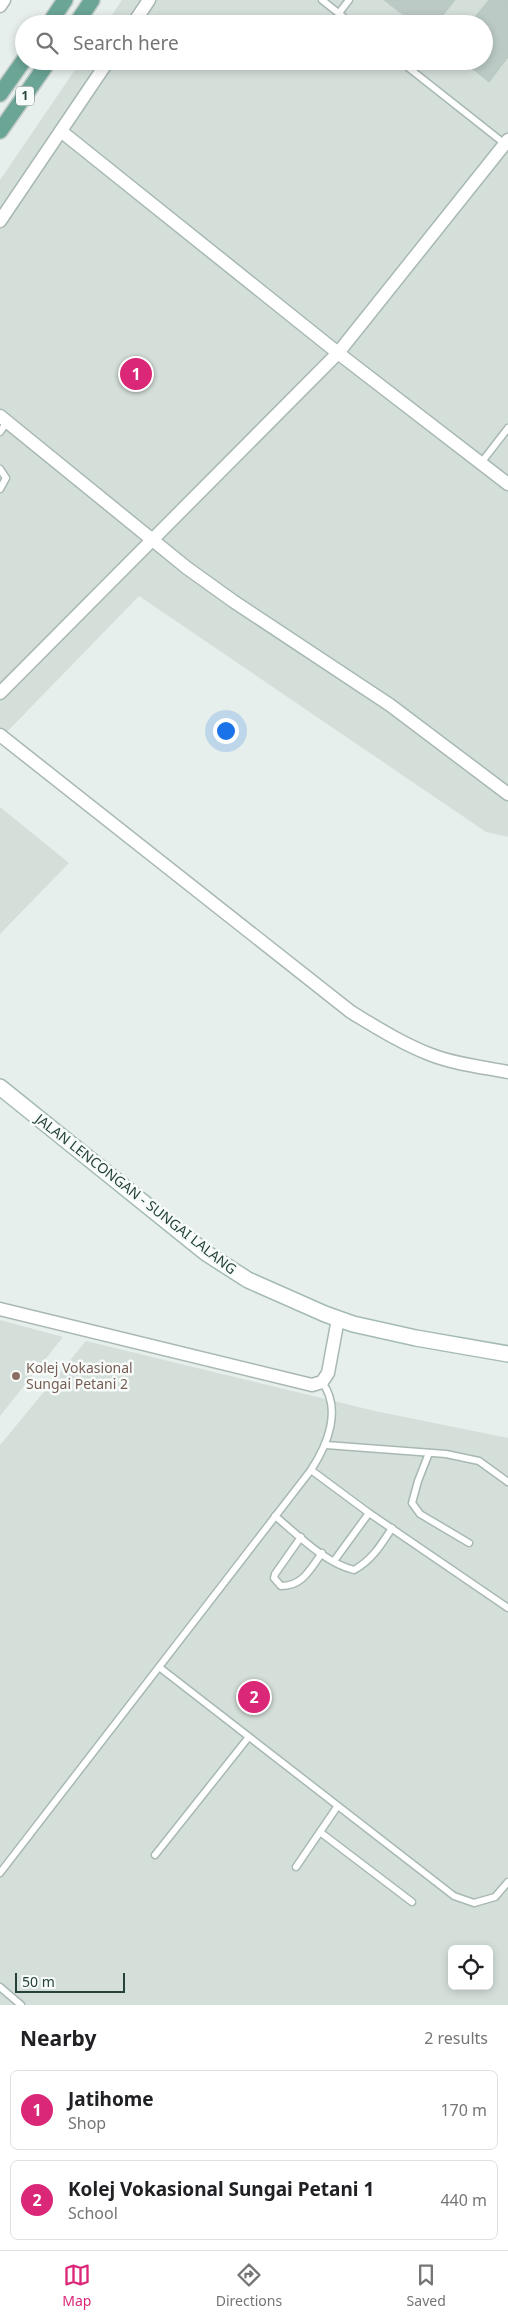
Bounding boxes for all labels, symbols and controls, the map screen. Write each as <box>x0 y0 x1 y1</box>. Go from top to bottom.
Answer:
search box <box>15 15 493 70</box>
icon: search <box>33 29 61 57</box>
text: Search here <box>73 30 179 56</box>
road number: 1 <box>16 86 34 105</box>
pin: 1 <box>120 355 152 393</box>
your location <box>213 718 239 744</box>
street label: JALAN LENCONGAN - SUNGAI LALANG <box>30 1108 241 1278</box>
place label: Kolej Vokasional Sungai Petani 2 <box>26 1358 133 1393</box>
marker: Kolej Vokasional Sungai Petani 2 <box>10 1370 22 1382</box>
pin: 2 <box>238 1678 270 1716</box>
map controls <box>448 1945 493 1990</box>
button: locate <box>448 1945 493 1990</box>
scale bar <box>15 1970 125 1993</box>
text: 50 m <box>22 1972 55 1991</box>
text: Nearby <box>20 2024 96 2052</box>
text: 2 results <box>424 2027 488 2049</box>
text: Jatihome <box>68 2086 154 2112</box>
text: 1 <box>32 2099 42 2121</box>
text: 170 m <box>440 2099 487 2121</box>
text: Shop <box>68 2112 106 2134</box>
text: Kolej Vokasional Sungai Petani 1 <box>68 2176 374 2202</box>
text: 2 <box>32 2189 42 2211</box>
text: 440 m <box>440 2189 487 2211</box>
text: School <box>68 2202 118 2224</box>
tab: Map <box>62 2261 91 2310</box>
tab: Directions <box>216 2261 282 2310</box>
tab: Saved <box>407 2261 446 2310</box>

